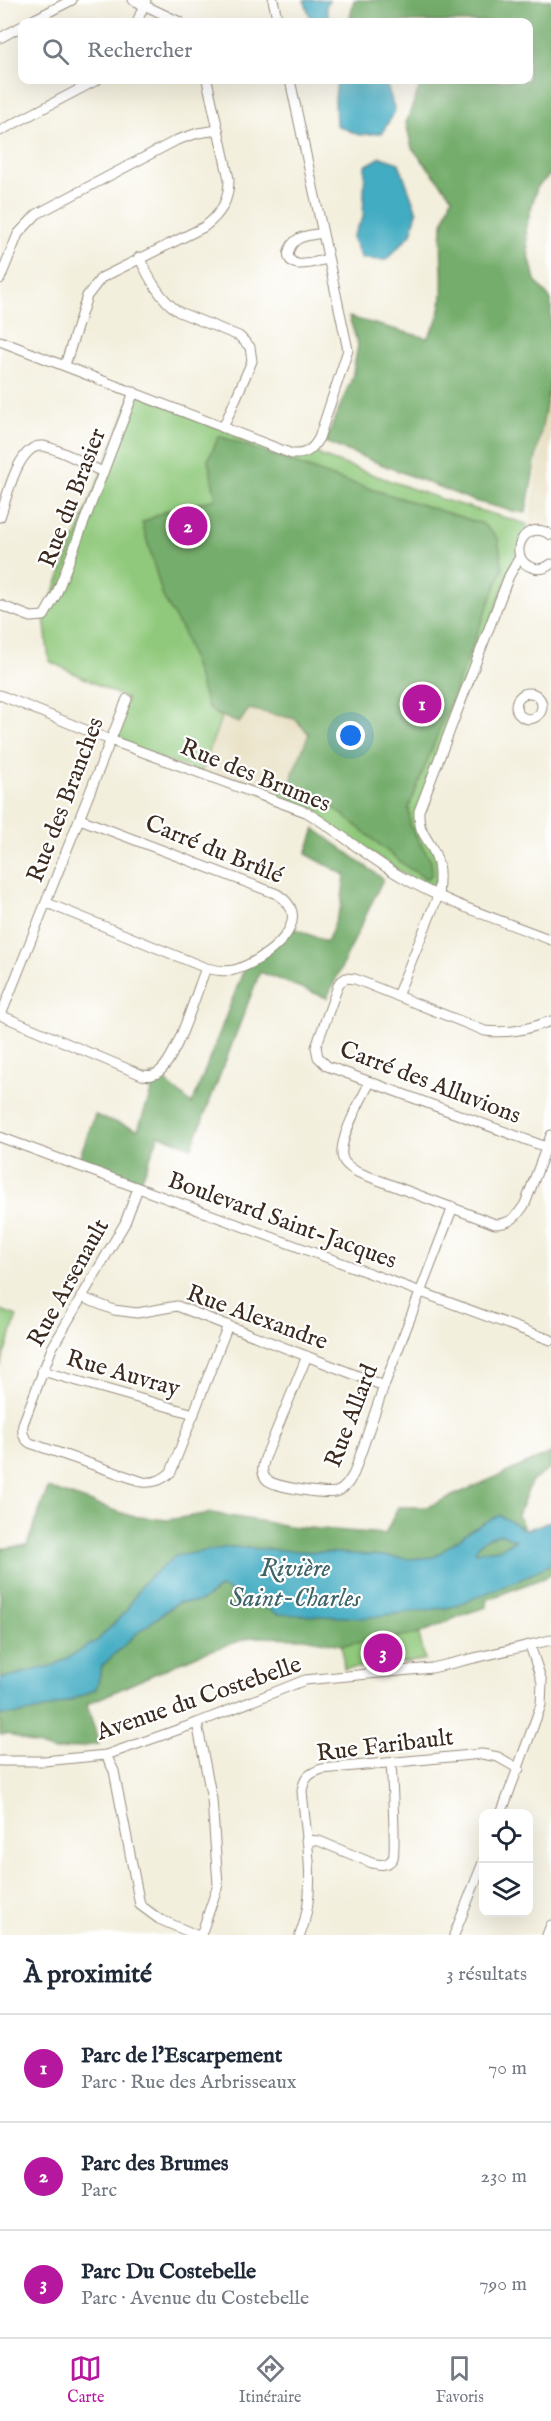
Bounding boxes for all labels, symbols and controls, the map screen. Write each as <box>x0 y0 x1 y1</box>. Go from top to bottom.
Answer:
search box <box>18 18 533 84</box>
icon: search <box>39 35 72 68</box>
text: Rechercher <box>87 37 192 65</box>
street label: Rue du Brasier <box>32 424 114 572</box>
pin: 2 <box>168 504 207 548</box>
pin: 1 <box>402 682 442 726</box>
street label: Rue des Branches <box>20 713 112 887</box>
your location <box>336 721 365 750</box>
street label: Rue des Brumes <box>175 732 335 820</box>
street label: Carré du Brûlé <box>140 808 288 892</box>
street label: Carré des Alluvions <box>335 1034 525 1132</box>
street label: Boulevard Saint-Jacques <box>163 1165 401 1277</box>
street label: Rue Arsenault <box>21 1213 117 1353</box>
street label: Rue Alexandre <box>182 1278 332 1358</box>
street label: Rue Auvray <box>63 1343 184 1405</box>
street label: Rue Allard <box>318 1360 386 1472</box>
water label: Rivière Saint-Charles <box>229 1552 361 1615</box>
pin: 3 <box>364 1630 403 1676</box>
street label: Avenue du Costebelle <box>91 1649 306 1749</box>
street label: Rue Faribault <box>315 1722 455 1770</box>
map controls <box>479 1809 533 1917</box>
button: locate <box>479 1809 533 1863</box>
button: layers <box>479 1863 533 1917</box>
text: À proximité <box>24 1958 152 1991</box>
text: 3 résultats <box>446 1962 527 1987</box>
text: Parc de l'Escarpement <box>81 2042 282 2070</box>
text: 1 <box>40 2056 47 2081</box>
text: 70 m <box>488 2056 527 2081</box>
text: Parc · Rue des Arbrisseaux <box>81 2070 297 2095</box>
text: Parc des Brumes <box>81 2150 229 2178</box>
text: 2 <box>39 2164 48 2189</box>
text: 230 m <box>481 2164 527 2189</box>
text: Parc <box>81 2178 117 2203</box>
text: Parc Du Costebelle <box>81 2258 256 2286</box>
text: 3 <box>40 2272 47 2297</box>
text: 790 m <box>479 2272 527 2297</box>
text: Parc · Avenue du Costebelle <box>81 2286 309 2311</box>
tab: Carte <box>67 2352 104 2408</box>
tab: Itinéraire <box>239 2352 301 2408</box>
tab: Favoris <box>436 2352 484 2408</box>

